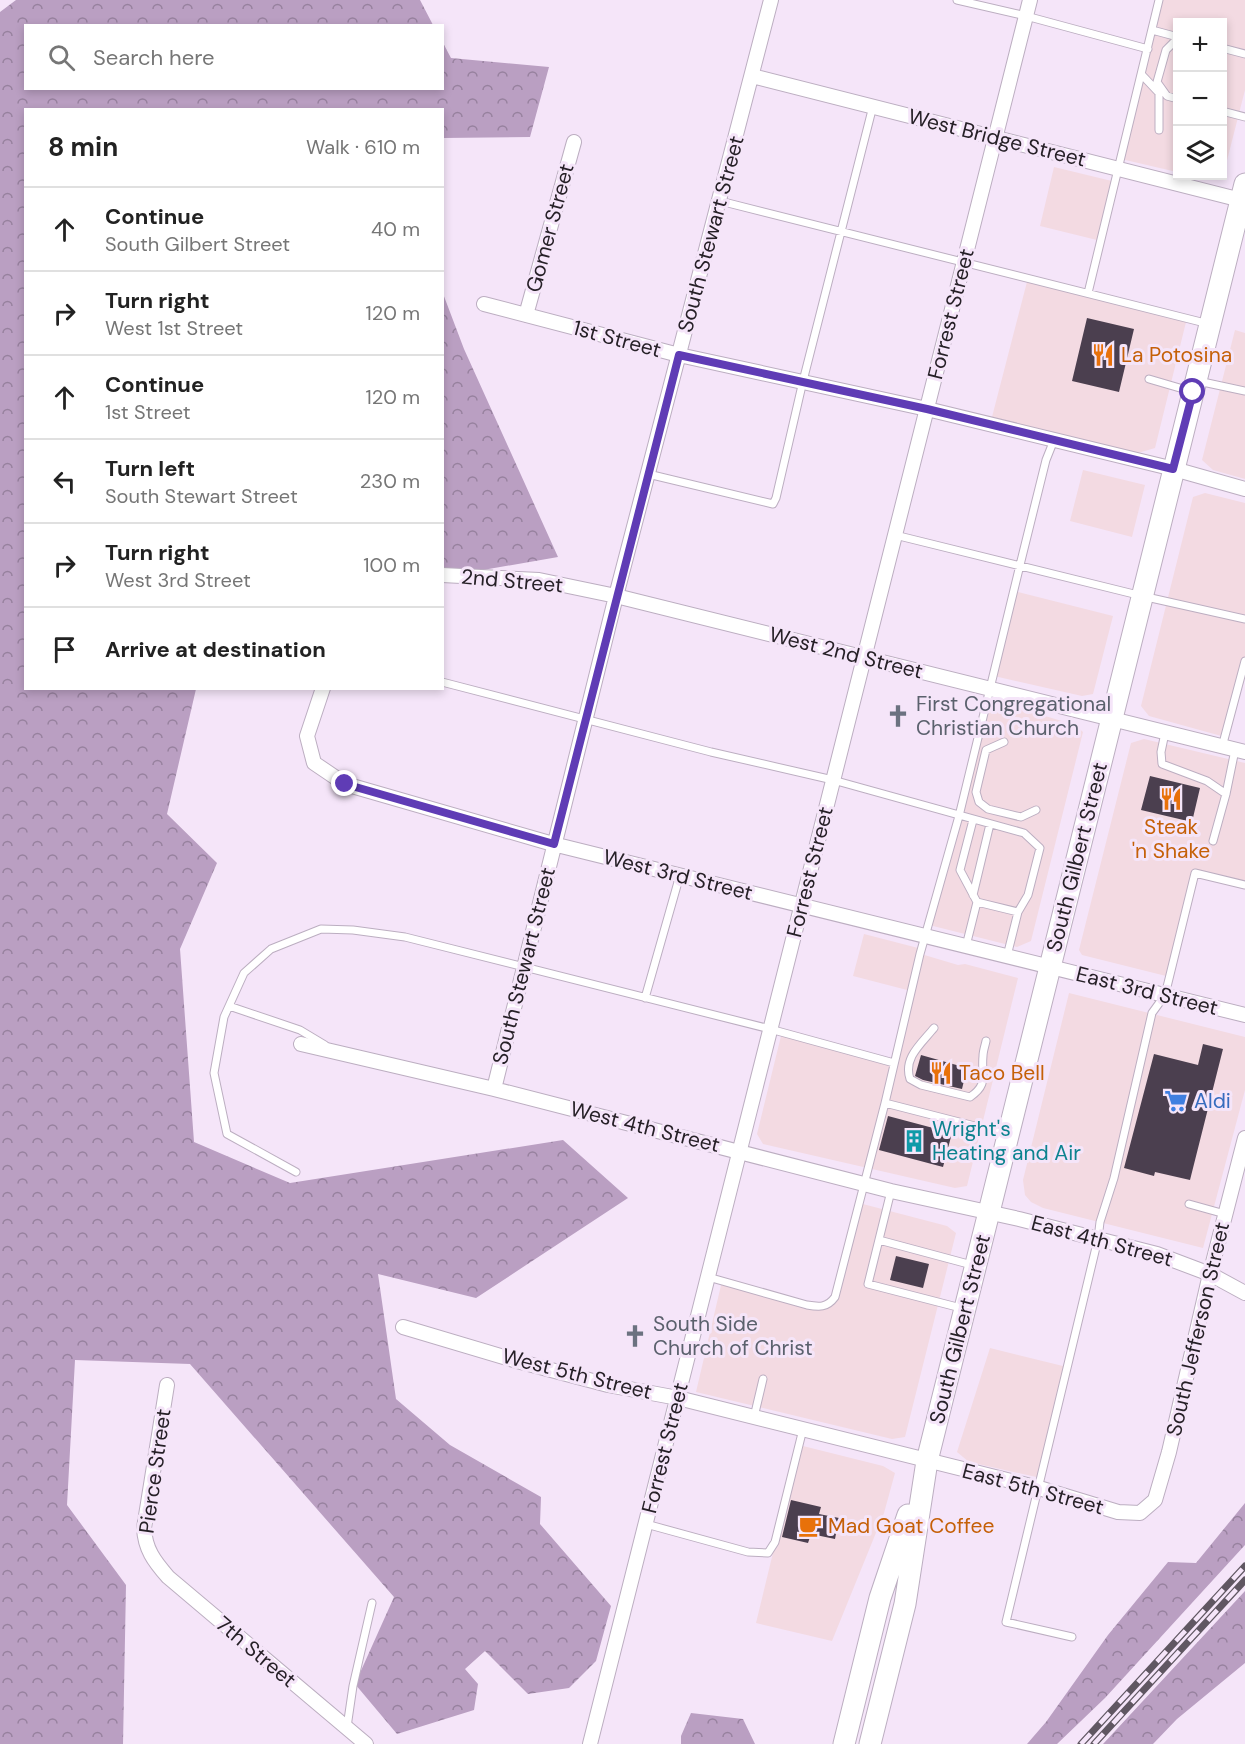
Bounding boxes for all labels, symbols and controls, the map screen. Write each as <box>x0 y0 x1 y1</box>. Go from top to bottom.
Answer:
map controls <box>1173 18 1227 180</box>
button: + <box>1173 18 1227 72</box>
search box <box>24 24 444 90</box>
icon: search <box>45 41 78 74</box>
text: Search here <box>93 43 214 72</box>
button: − <box>1173 72 1227 126</box>
street label: West Bridge Street <box>905 102 1089 174</box>
button: layers <box>1173 126 1227 180</box>
text: 8 min <box>48 130 118 164</box>
street label: South Stewart Street <box>671 133 751 335</box>
text: Walk · 610 m <box>306 134 420 160</box>
street label: Gomer Street <box>519 161 581 295</box>
text: Continue <box>105 202 204 231</box>
icon: ahead <box>48 213 81 246</box>
text: 40 m <box>371 216 420 242</box>
text: South Gilbert Street <box>105 231 290 257</box>
street label: Forrest Street <box>921 246 981 382</box>
text: Turn right <box>105 286 210 315</box>
icon: right <box>48 297 81 330</box>
text: 120 m <box>366 300 420 326</box>
street label: 1st Street <box>570 314 664 364</box>
text: West 1st Street <box>105 315 243 341</box>
place label: La Potosina <box>1121 341 1232 369</box>
restaurant icon: La Potosina <box>1090 342 1116 368</box>
text: Continue <box>105 370 204 399</box>
route start <box>1179 378 1205 404</box>
icon: ahead <box>48 381 81 414</box>
text: 120 m <box>366 384 420 410</box>
text: 1st Street <box>105 399 191 425</box>
text: Turn left <box>105 454 195 483</box>
icon: left <box>48 465 81 498</box>
text: 230 m <box>360 468 420 494</box>
text: South Stewart Street <box>105 483 298 509</box>
text: Turn right <box>105 538 210 567</box>
icon: right <box>48 549 81 582</box>
text: 100 m <box>363 552 420 578</box>
street label: 2nd Street <box>460 563 564 599</box>
text: West 3rd Street <box>105 567 251 593</box>
street label: West 2nd Street <box>766 620 926 686</box>
icon: arrive <box>48 633 81 666</box>
text: Arrive at destination <box>105 635 326 664</box>
place label: First Congregational Christian Church <box>916 690 1111 742</box>
church icon: First Congregational Christian Church <box>885 703 911 729</box>
street label: South Gilbert Street <box>1040 759 1114 955</box>
route end <box>331 770 357 796</box>
restaurant icon: Steak 'n Shake <box>1158 786 1184 812</box>
street label: Forrest Street <box>780 804 840 940</box>
place label: Steak 'n Shake <box>1132 813 1210 865</box>
street label: West 3rd Street <box>600 843 756 907</box>
street label: South Stewart Street <box>486 864 562 1068</box>
street label: East 3rd Street <box>1073 960 1221 1022</box>
place label: Taco Bell <box>959 1059 1045 1087</box>
restaurant icon: Taco Bell <box>928 1060 954 1086</box>
place label: Aldi <box>1194 1087 1231 1115</box>
supermarket icon: Aldi <box>1163 1088 1189 1114</box>
street label: West 4th Street <box>567 1095 723 1159</box>
place label: Wright's Heating and Air <box>932 1115 1081 1167</box>
building icon: Wright's Heating and Air <box>901 1128 927 1154</box>
street label: East 4th Street <box>1028 1209 1176 1273</box>
street label: South Jefferson Street <box>1160 1219 1236 1439</box>
street label: South Gilbert Street <box>923 1231 997 1427</box>
place label: South Side Church of Christ <box>653 1310 813 1362</box>
church icon: South Side Church of Christ <box>622 1323 648 1349</box>
street label: West 5th Street <box>499 1342 655 1406</box>
street label: Forrest Street <box>635 1380 695 1516</box>
street label: Pierce Street <box>132 1407 178 1535</box>
street label: East 5th Street <box>959 1457 1107 1521</box>
place label: Mad Goat Coffee <box>828 1512 994 1540</box>
cafe icon: Mad Goat Coffee <box>797 1513 823 1539</box>
street label: 7th Street <box>210 1610 302 1694</box>

